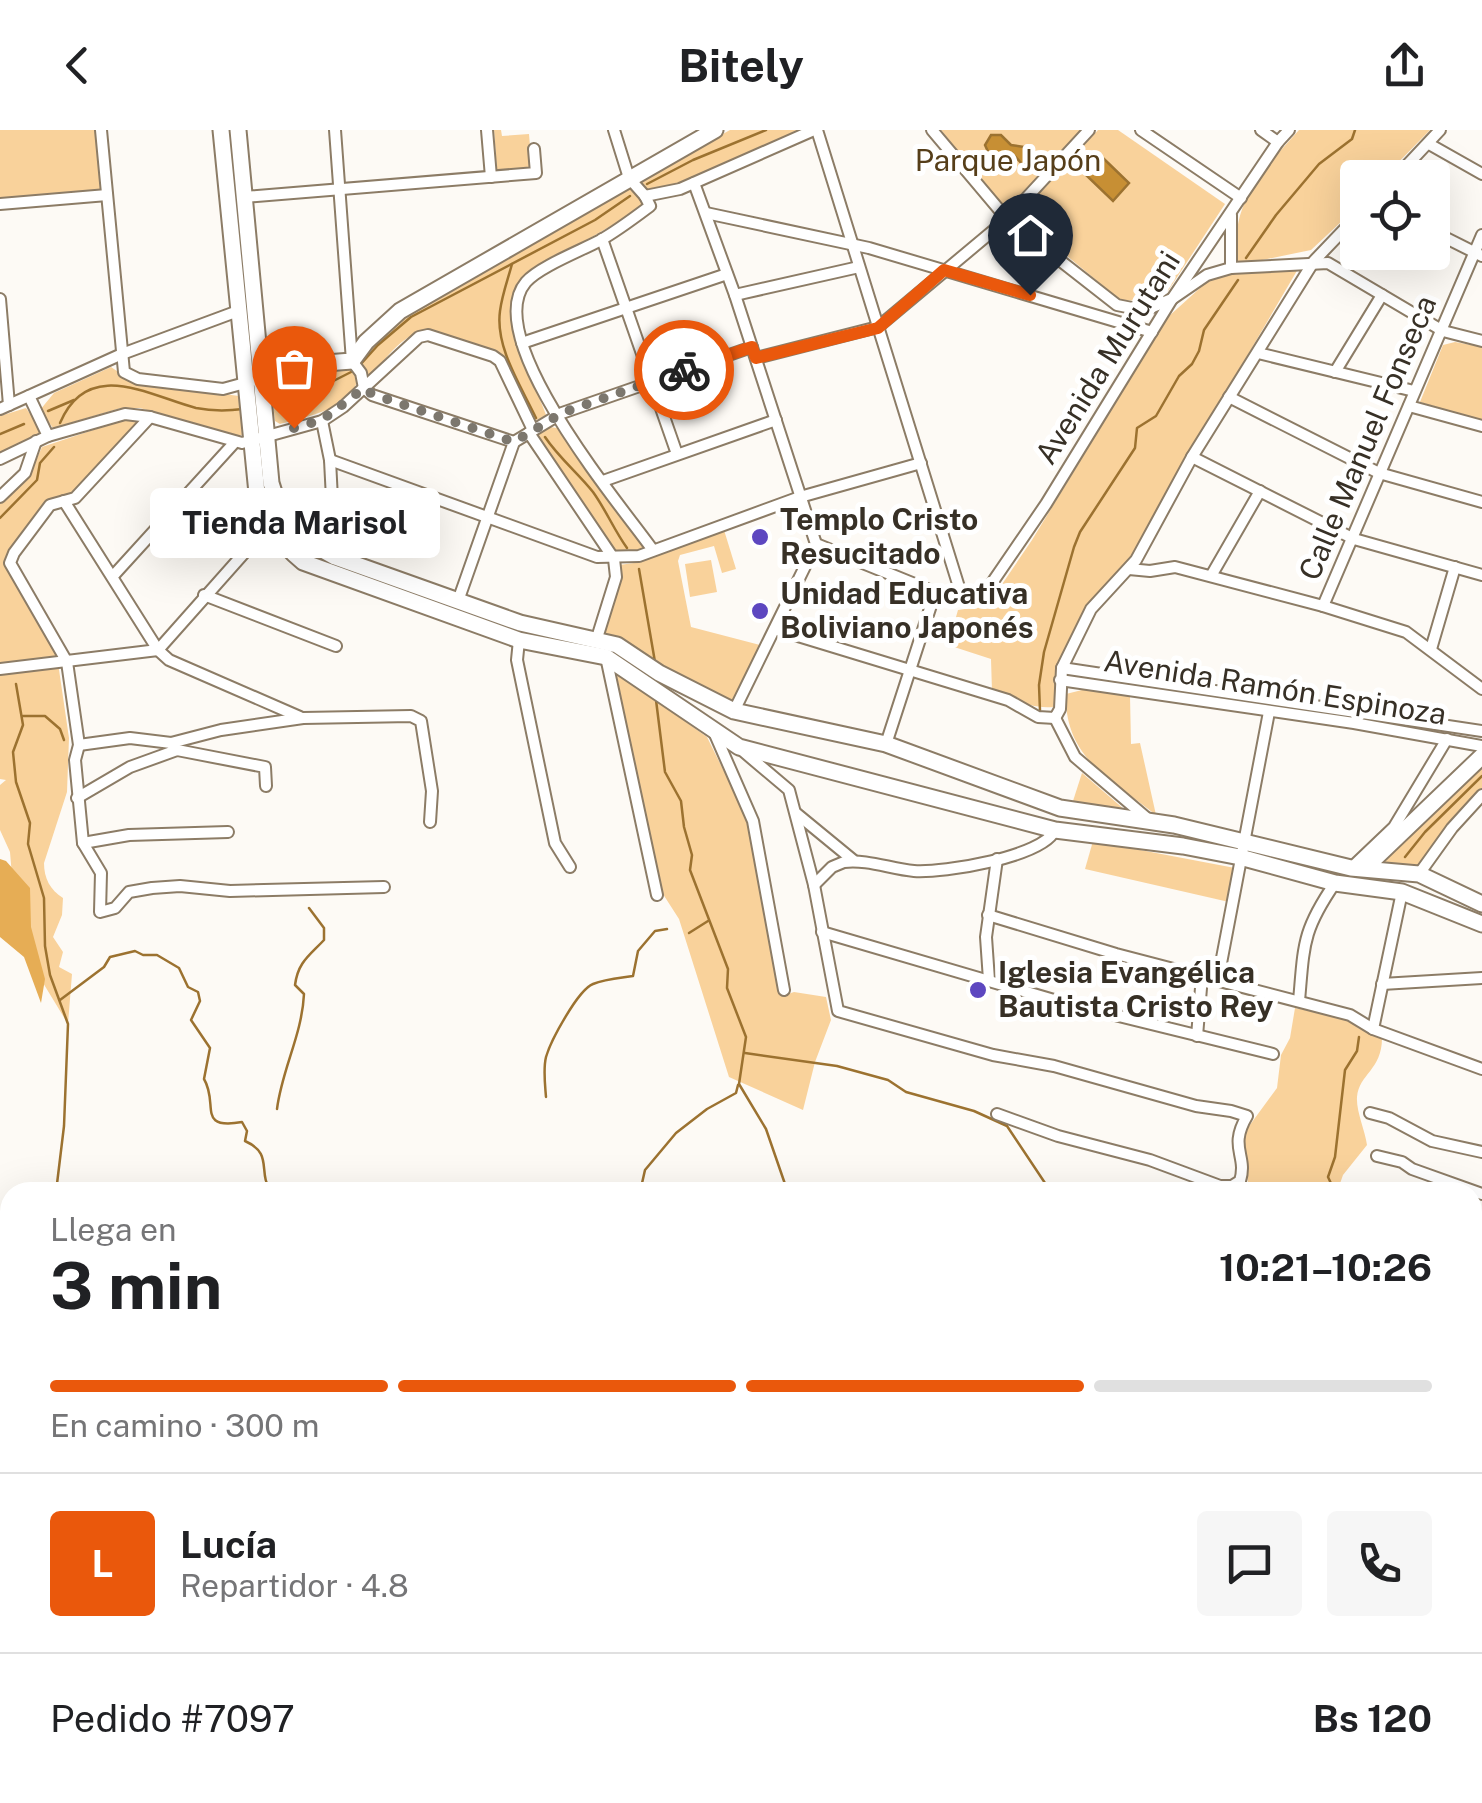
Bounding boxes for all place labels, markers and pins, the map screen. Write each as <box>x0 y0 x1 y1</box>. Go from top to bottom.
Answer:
pin <box>988 193 1073 296</box>
pin <box>252 326 337 429</box>
callout: Tienda Marisol <box>149 488 439 558</box>
place label: Templo Cristo Resucitado <box>780 501 978 571</box>
marker: Templo Cristo Resucitado <box>749 526 771 548</box>
place label: Unidad Educativa Boliviano Japonés <box>780 575 1033 645</box>
marker: Unidad Educativa Boliviano Japonés <box>749 600 771 622</box>
place label: Iglesia Evangélica Bautista Cristo Rey <box>998 954 1274 1024</box>
marker: Iglesia Evangélica Bautista Cristo Rey <box>967 979 989 1001</box>

